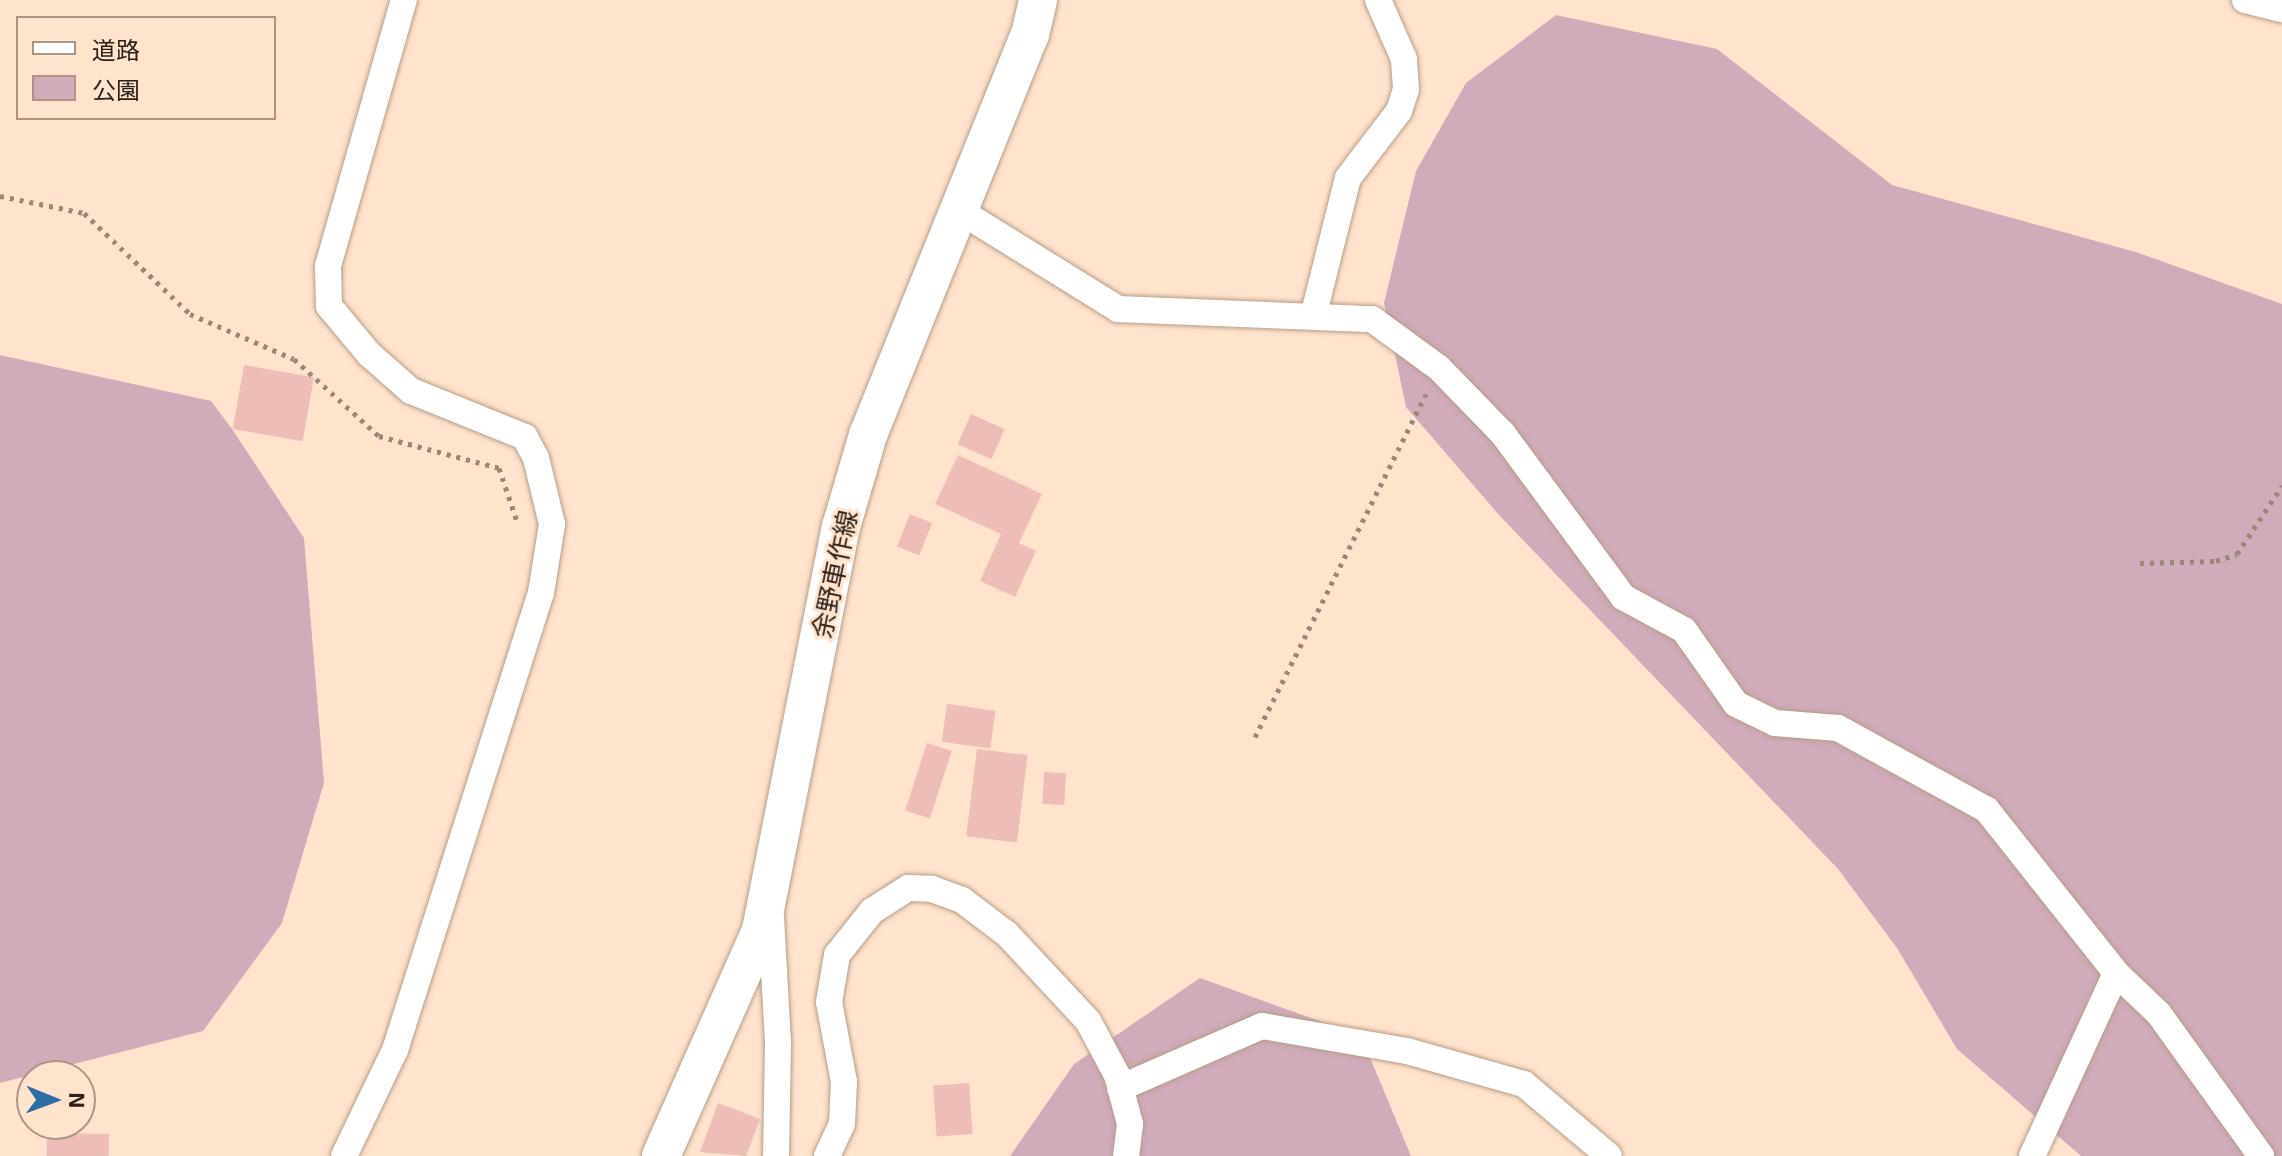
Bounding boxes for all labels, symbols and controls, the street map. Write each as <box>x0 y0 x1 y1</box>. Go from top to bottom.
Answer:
legend <box>16 16 276 120</box>
text: 道路 <box>92 35 140 64</box>
text: 公園 <box>92 75 140 104</box>
street label: 余野車作線 <box>805 507 863 641</box>
north arrow <box>16 1060 96 1140</box>
text: N <box>65 1092 91 1109</box>

